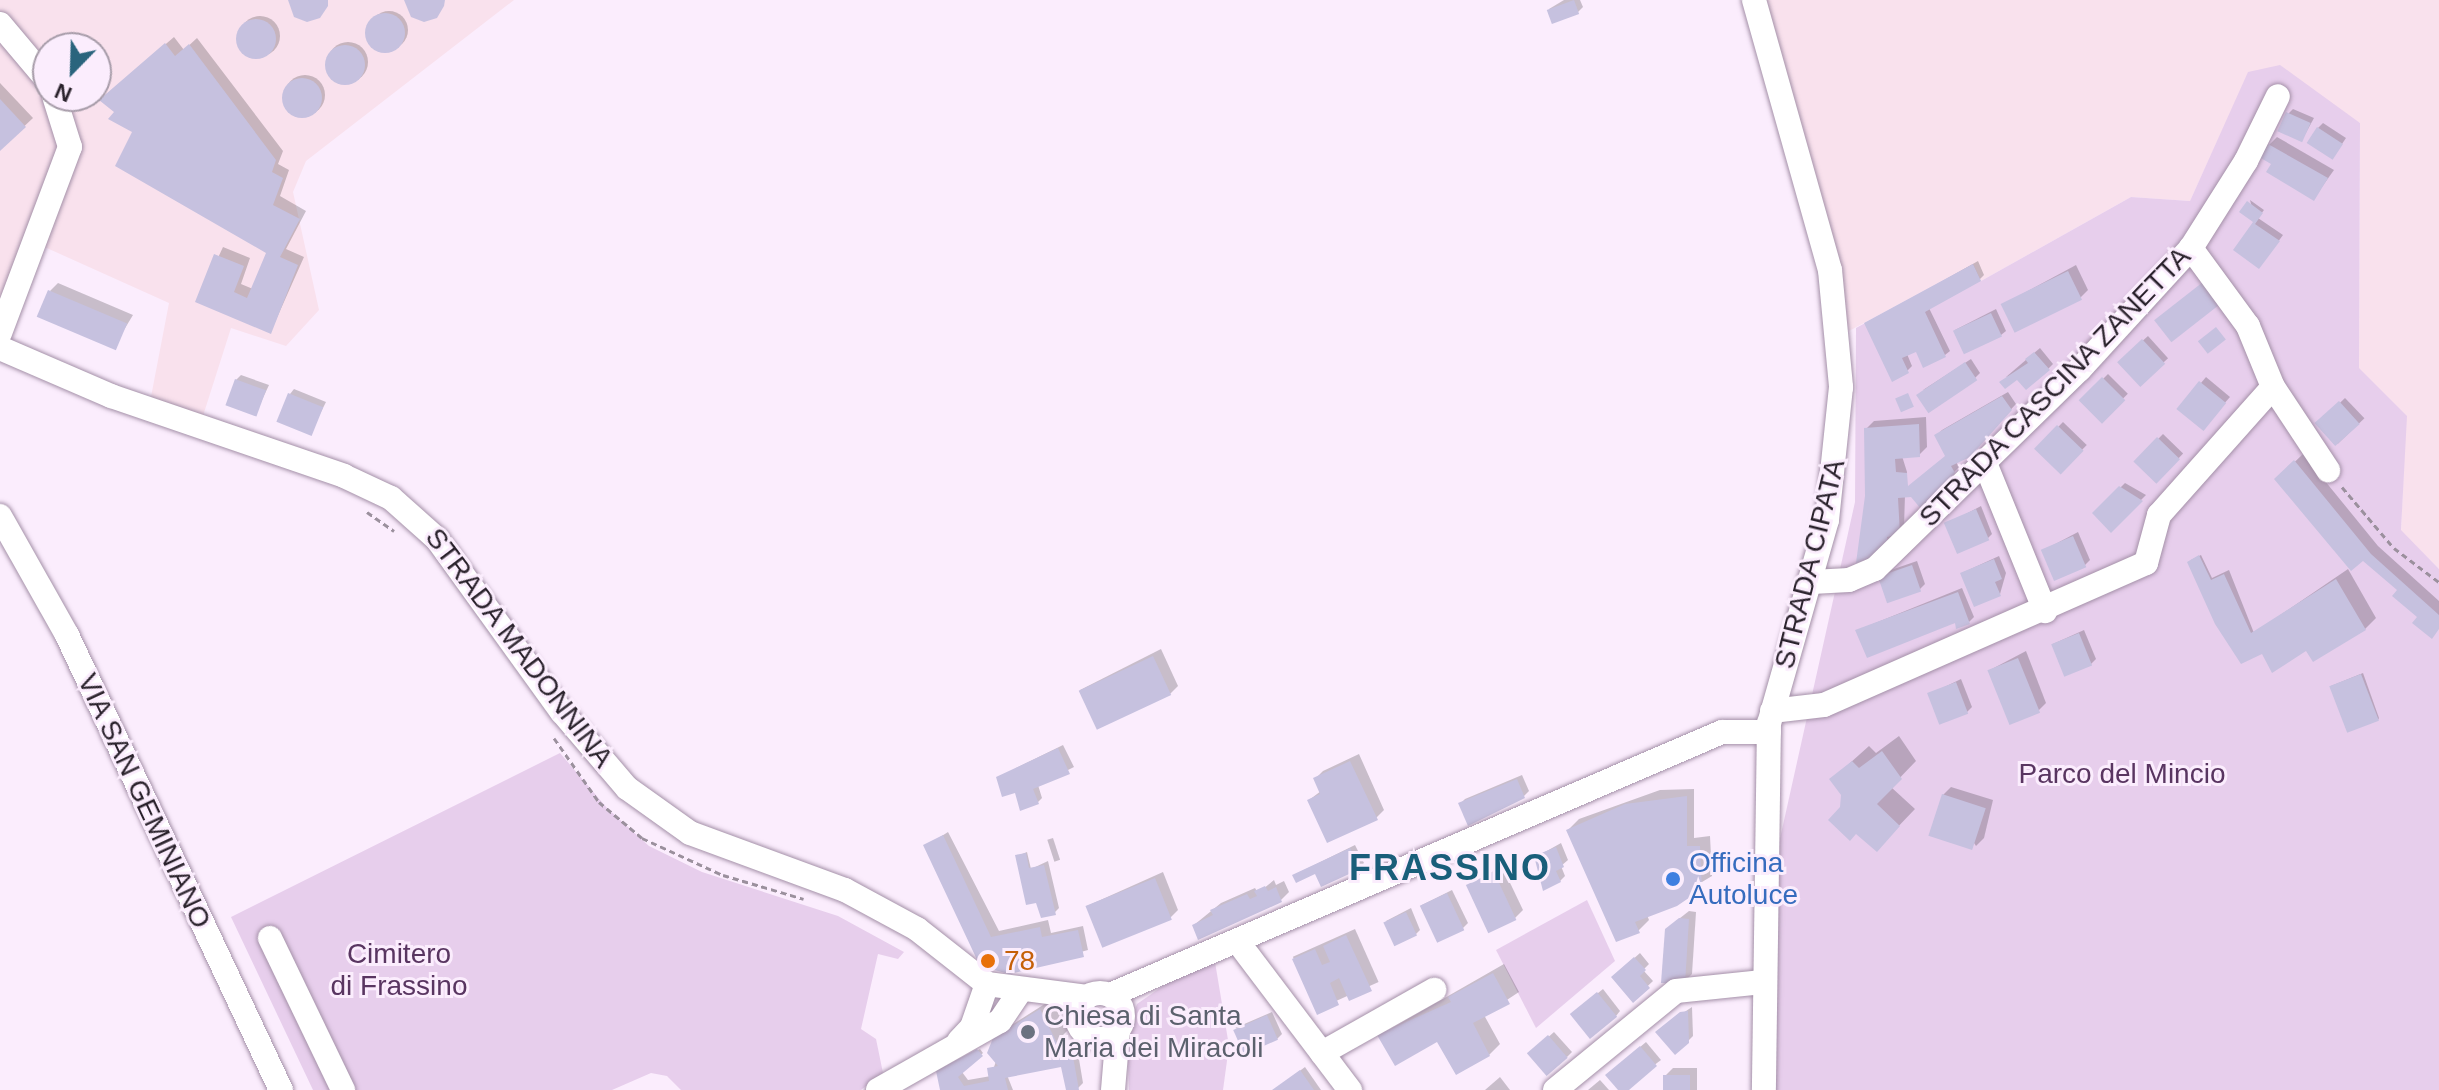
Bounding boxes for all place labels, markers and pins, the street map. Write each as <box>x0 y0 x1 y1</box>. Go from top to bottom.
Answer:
place label: Officina Autoluce <box>1689 846 1798 912</box>
marker: Officina Autoluce <box>1664 870 1682 888</box>
place label: 78 <box>1004 944 1035 978</box>
marker: 78 <box>979 952 997 970</box>
place label: Chiesa di Santa Maria dei Miracoli <box>1044 999 1263 1065</box>
marker: Chiesa di Santa Maria dei Miracoli <box>1019 1023 1037 1041</box>

